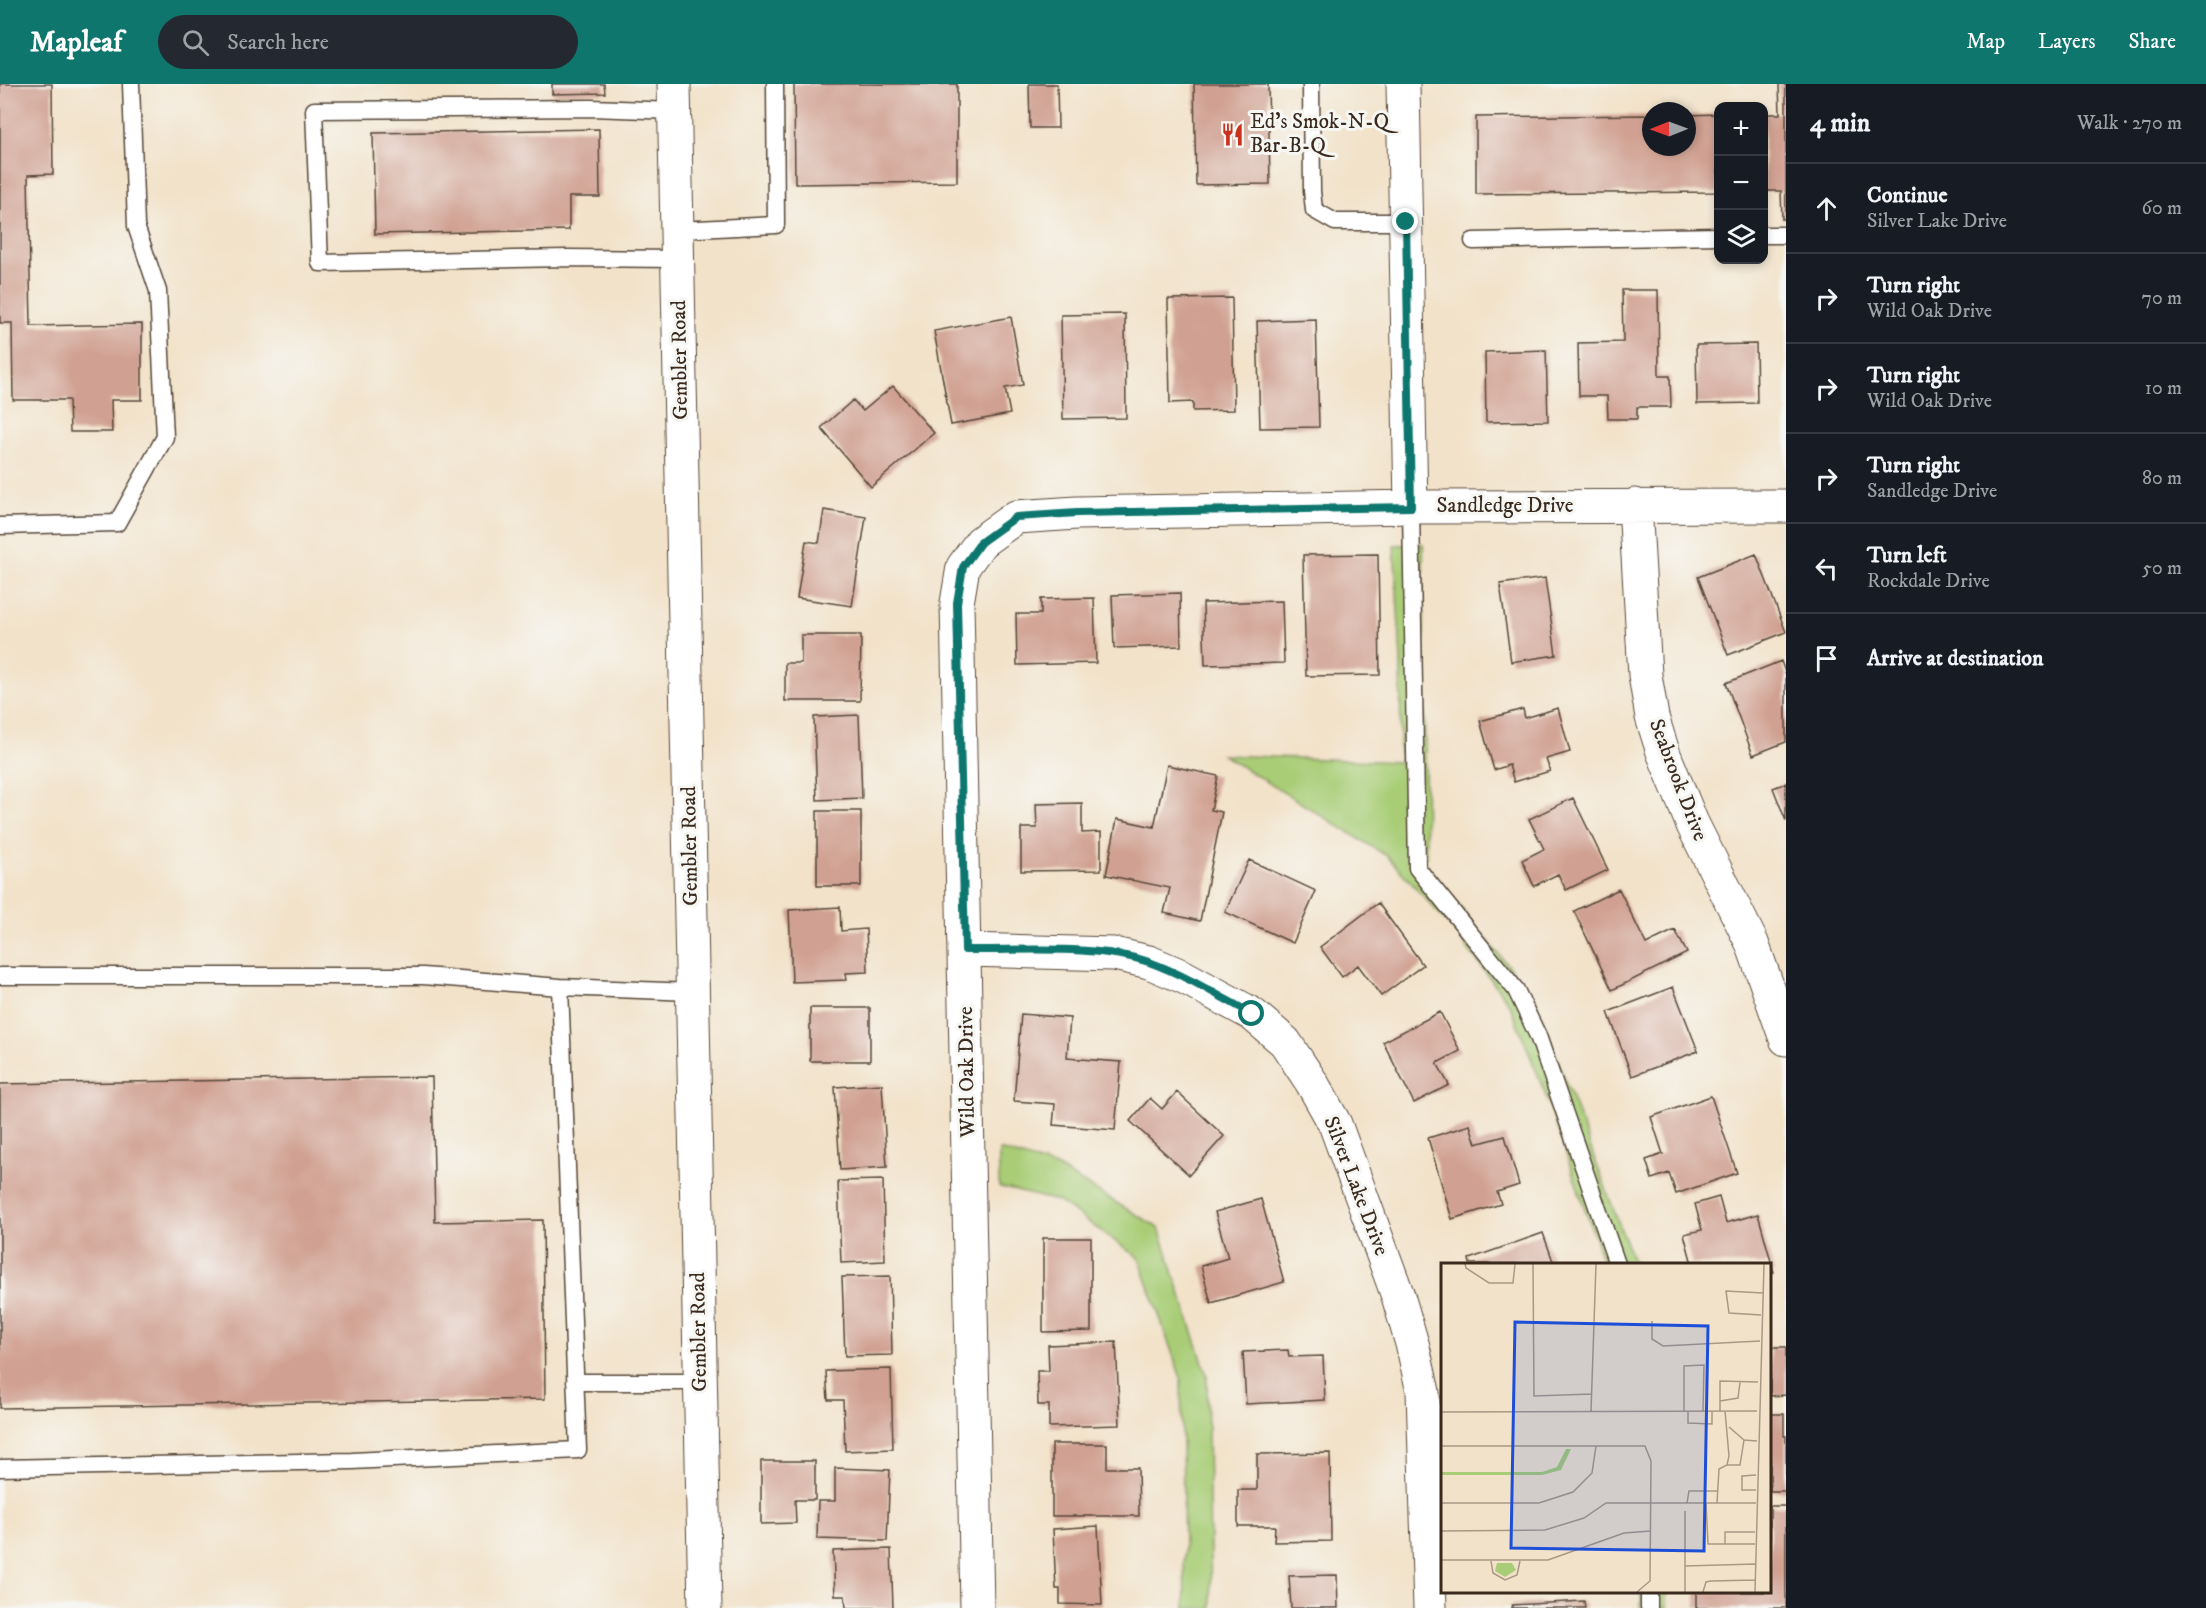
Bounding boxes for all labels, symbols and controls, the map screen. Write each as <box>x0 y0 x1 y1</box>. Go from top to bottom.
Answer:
search box <box>158 15 578 69</box>
text: Mapleaf <box>30 25 122 60</box>
icon: search <box>179 26 212 59</box>
text: Search here <box>227 29 329 56</box>
text: Map <box>1966 29 2005 55</box>
text: Layers <box>2038 29 2096 55</box>
text: Share <box>2129 29 2176 55</box>
north arrow <box>1642 102 1696 156</box>
map controls <box>1714 102 1768 264</box>
button: + <box>1714 102 1768 156</box>
text: 4 min <box>1810 107 1870 140</box>
place label: Ed's Smok-N-Q Bar-B-Q <box>1250 109 1398 159</box>
text: Walk · 270 m <box>2077 111 2182 136</box>
restaurant icon: Ed's Smok-N-Q Bar-B-Q <box>1219 121 1245 147</box>
button: − <box>1714 156 1768 210</box>
text: Continue <box>1867 182 1948 209</box>
icon: ahead <box>1810 192 1843 225</box>
text: 60 m <box>2142 196 2182 221</box>
route end <box>1392 208 1418 234</box>
text: Silver Lake Drive <box>1867 209 2007 234</box>
button: layers <box>1714 210 1768 264</box>
text: Turn right <box>1867 272 1960 299</box>
icon: right <box>1810 282 1843 315</box>
text: 70 m <box>2141 286 2182 311</box>
street label: Gembler Road <box>666 299 694 420</box>
text: Wild Oak Drive <box>1867 299 1992 324</box>
text: Turn right <box>1867 362 1960 389</box>
icon: right <box>1810 372 1843 405</box>
text: 10 m <box>2145 376 2182 401</box>
text: Wild Oak Drive <box>1867 389 1992 414</box>
text: Turn right <box>1867 452 1960 479</box>
icon: right <box>1810 462 1843 495</box>
text: 80 m <box>2142 466 2182 491</box>
text: Sandledge Drive <box>1867 479 1997 504</box>
street label: Sandledge Drive <box>1437 493 1574 519</box>
text: Turn left <box>1867 542 1947 569</box>
icon: left <box>1810 552 1843 585</box>
text: 50 m <box>2142 556 2182 581</box>
text: Rockdale Drive <box>1867 569 1990 594</box>
icon: arrive <box>1810 642 1843 675</box>
text: Arrive at destination <box>1867 645 2044 672</box>
street label: Seabrook Drive <box>1643 715 1713 845</box>
street label: Gembler Road <box>676 785 704 906</box>
route start <box>1238 1000 1264 1026</box>
street label: Wild Oak Drive <box>953 1006 981 1139</box>
street label: Silver Lake Drive <box>1318 1113 1395 1260</box>
inset map <box>1441 1263 1771 1593</box>
street label: Gembler Road <box>685 1271 713 1392</box>

